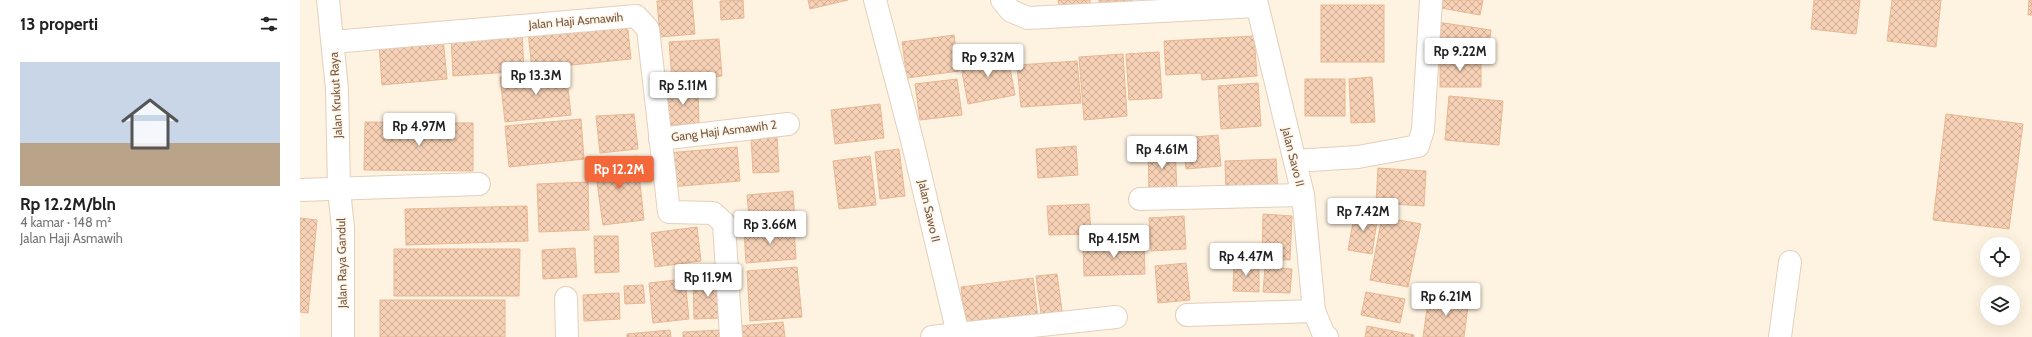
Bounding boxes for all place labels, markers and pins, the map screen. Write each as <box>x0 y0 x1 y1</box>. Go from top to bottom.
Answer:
pin: Rp 9.22M <box>1419 38 1501 72</box>
pin: Rp 9.32M <box>947 44 1029 78</box>
pin: Rp 13.3M <box>495 62 577 96</box>
pin: Rp 5.11M <box>642 72 724 106</box>
pin: Rp 4.97M <box>378 113 460 147</box>
pin: Rp 4.61M <box>1121 136 1203 170</box>
pin: Rp 12.2M <box>578 156 660 190</box>
pin: Rp 7.42M <box>1322 198 1404 232</box>
pin: Rp 3.66M <box>729 211 811 245</box>
pin: Rp 4.15M <box>1073 225 1155 259</box>
pin: Rp 4.47M <box>1205 243 1287 277</box>
pin: Rp 11.9M <box>667 264 749 298</box>
pin: Rp 6.21M <box>1405 283 1487 317</box>

